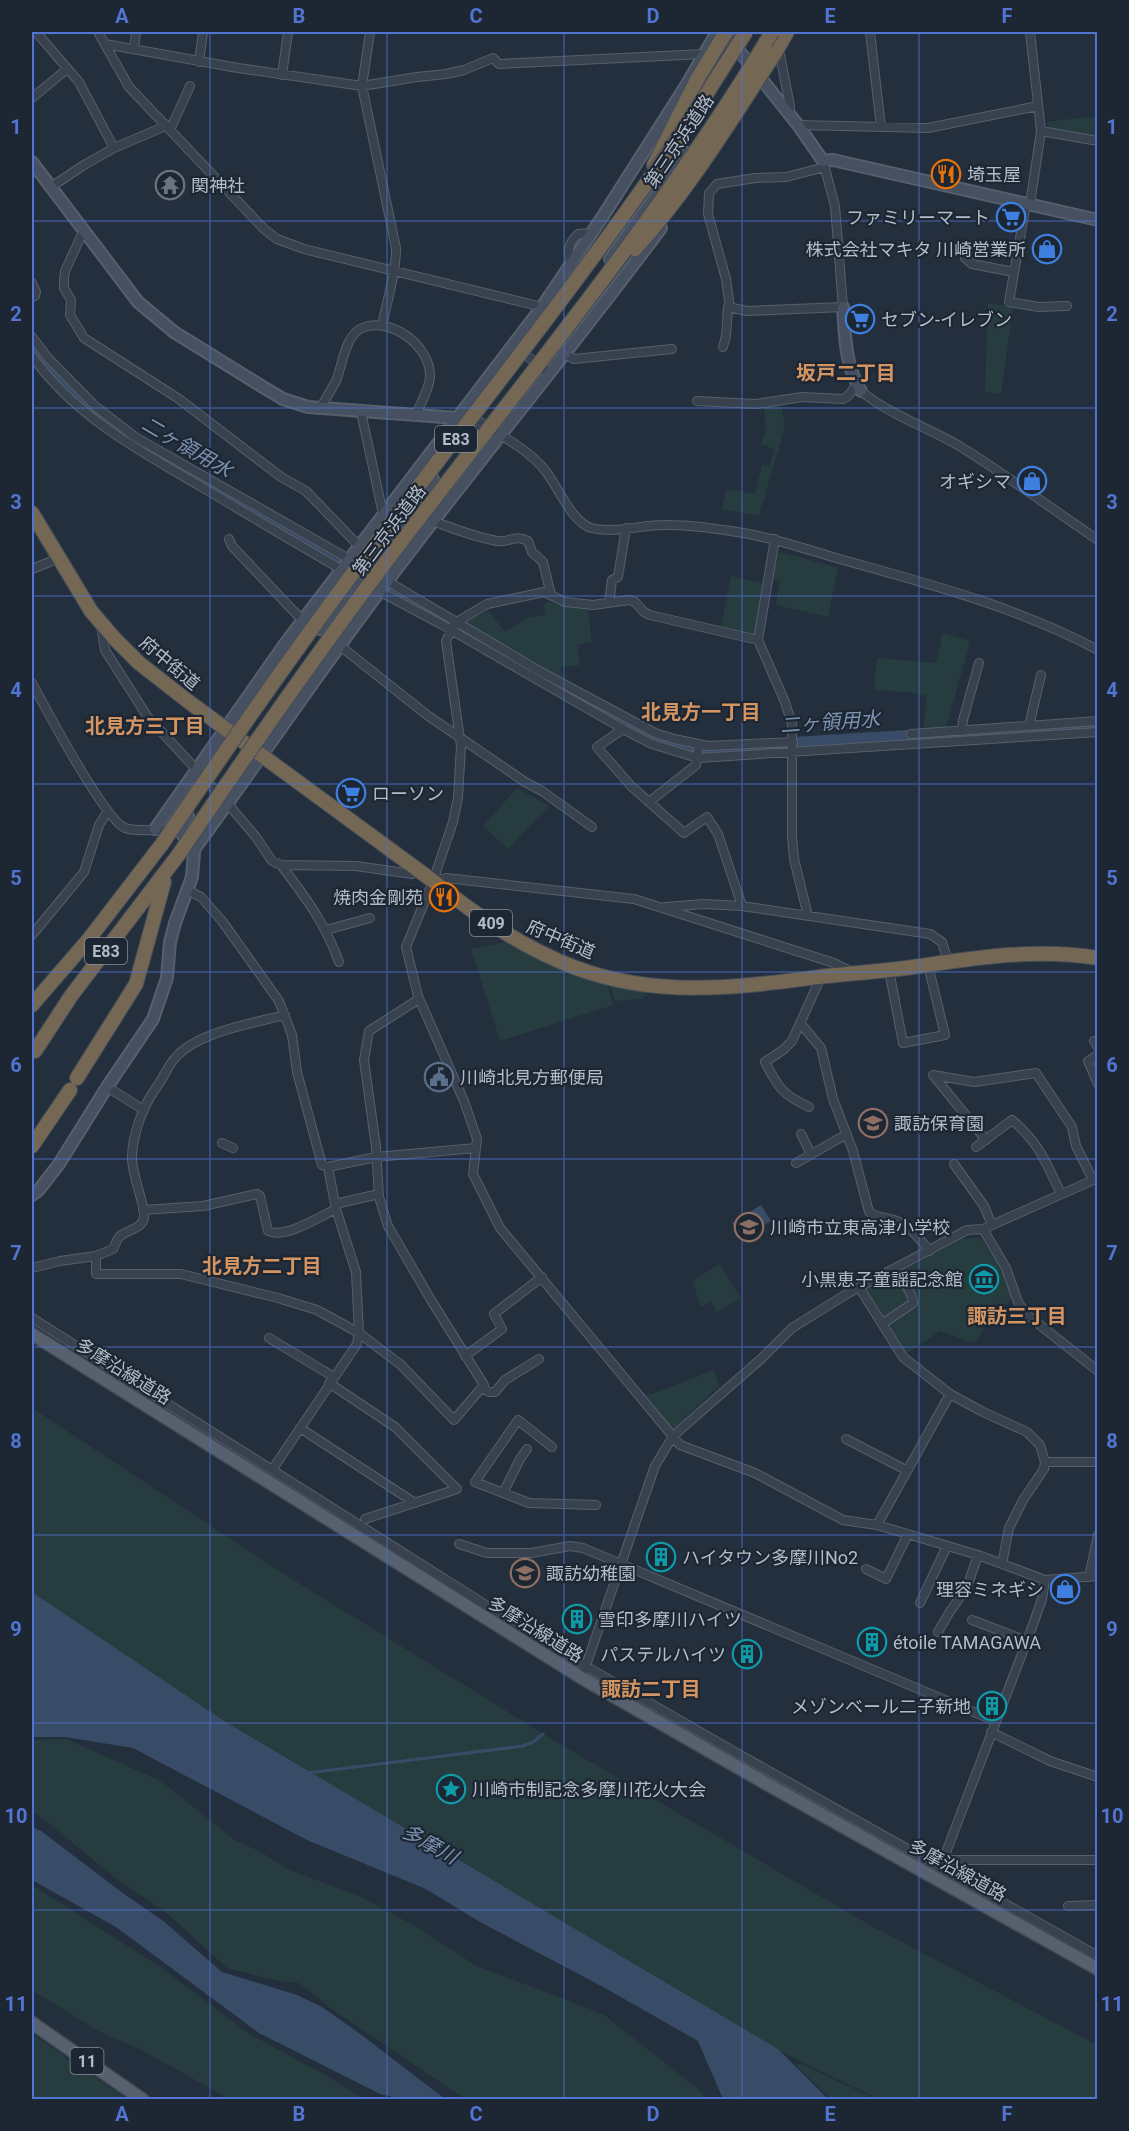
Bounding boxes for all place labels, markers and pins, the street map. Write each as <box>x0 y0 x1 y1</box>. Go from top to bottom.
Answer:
restaurant icon: 埼玉屋 <box>930 158 962 190</box>
place label: 埼玉屋 <box>967 164 1021 185</box>
temple icon: 関神社 <box>154 169 186 201</box>
place label: 関神社 <box>191 175 245 196</box>
supermarket icon: ファミリーマート <box>995 201 1027 233</box>
place label: ファミリーマート <box>846 207 990 228</box>
shop icon: 株式会社マキタ 川崎営業所 <box>1031 233 1063 265</box>
place label: 株式会社マキタ 川崎営業所 <box>806 239 1026 260</box>
supermarket icon: セブン-イレブン <box>844 303 876 335</box>
place label: セブン-イレブン <box>881 309 1012 330</box>
shop icon: オギシマ <box>1016 465 1048 497</box>
place label: オギシマ <box>939 471 1011 492</box>
supermarket icon: ローソン <box>335 777 367 809</box>
place label: ローソン <box>372 783 444 804</box>
restaurant icon: 焼肉金剛苑 <box>428 881 460 913</box>
place label: 焼肉金剛苑 <box>333 887 423 908</box>
public building icon: 川崎北見方郵便局 <box>423 1061 455 1093</box>
place label: 川崎北見方郵便局 <box>460 1067 604 1088</box>
school or university icon: 諏訪保育園 <box>857 1107 889 1139</box>
place label: 諏訪保育園 <box>894 1113 984 1134</box>
school or university icon: 川崎市立東高津小学校 <box>733 1211 765 1243</box>
place label: 川崎市立東高津小学校 <box>770 1217 950 1238</box>
museum icon: 小黒恵子童謡記念館 <box>968 1263 1000 1295</box>
place label: 小黒恵子童謡記念館 <box>801 1269 963 1290</box>
building icon: ハイタウン多摩川No2 <box>645 1541 677 1573</box>
place label: ハイタウン多摩川No2 <box>682 1547 858 1568</box>
school or university icon: 諏訪幼稚園 <box>509 1557 541 1589</box>
place label: 諏訪幼稚園 <box>546 1563 636 1584</box>
shop icon: 理容ミネギシ <box>1049 1573 1081 1605</box>
place label: 理容ミネギシ <box>936 1579 1044 1600</box>
building icon: 雪印多摩川ハイツ <box>561 1603 593 1635</box>
place label: 雪印多摩川ハイツ <box>598 1609 742 1630</box>
building icon: étoile TAMAGAWA <box>856 1626 888 1658</box>
place label: étoile TAMAGAWA <box>893 1632 1041 1653</box>
building icon: パステルハイツ <box>731 1638 763 1670</box>
place label: パステルハイツ <box>600 1644 726 1665</box>
building icon: メゾンベール二子新地 <box>976 1690 1008 1722</box>
place label: メゾンベール二子新地 <box>791 1696 971 1717</box>
place icon: 川崎市制記念多摩川花火大会 <box>435 1773 467 1805</box>
place label: 川崎市制記念多摩川花火大会 <box>472 1779 706 1800</box>

